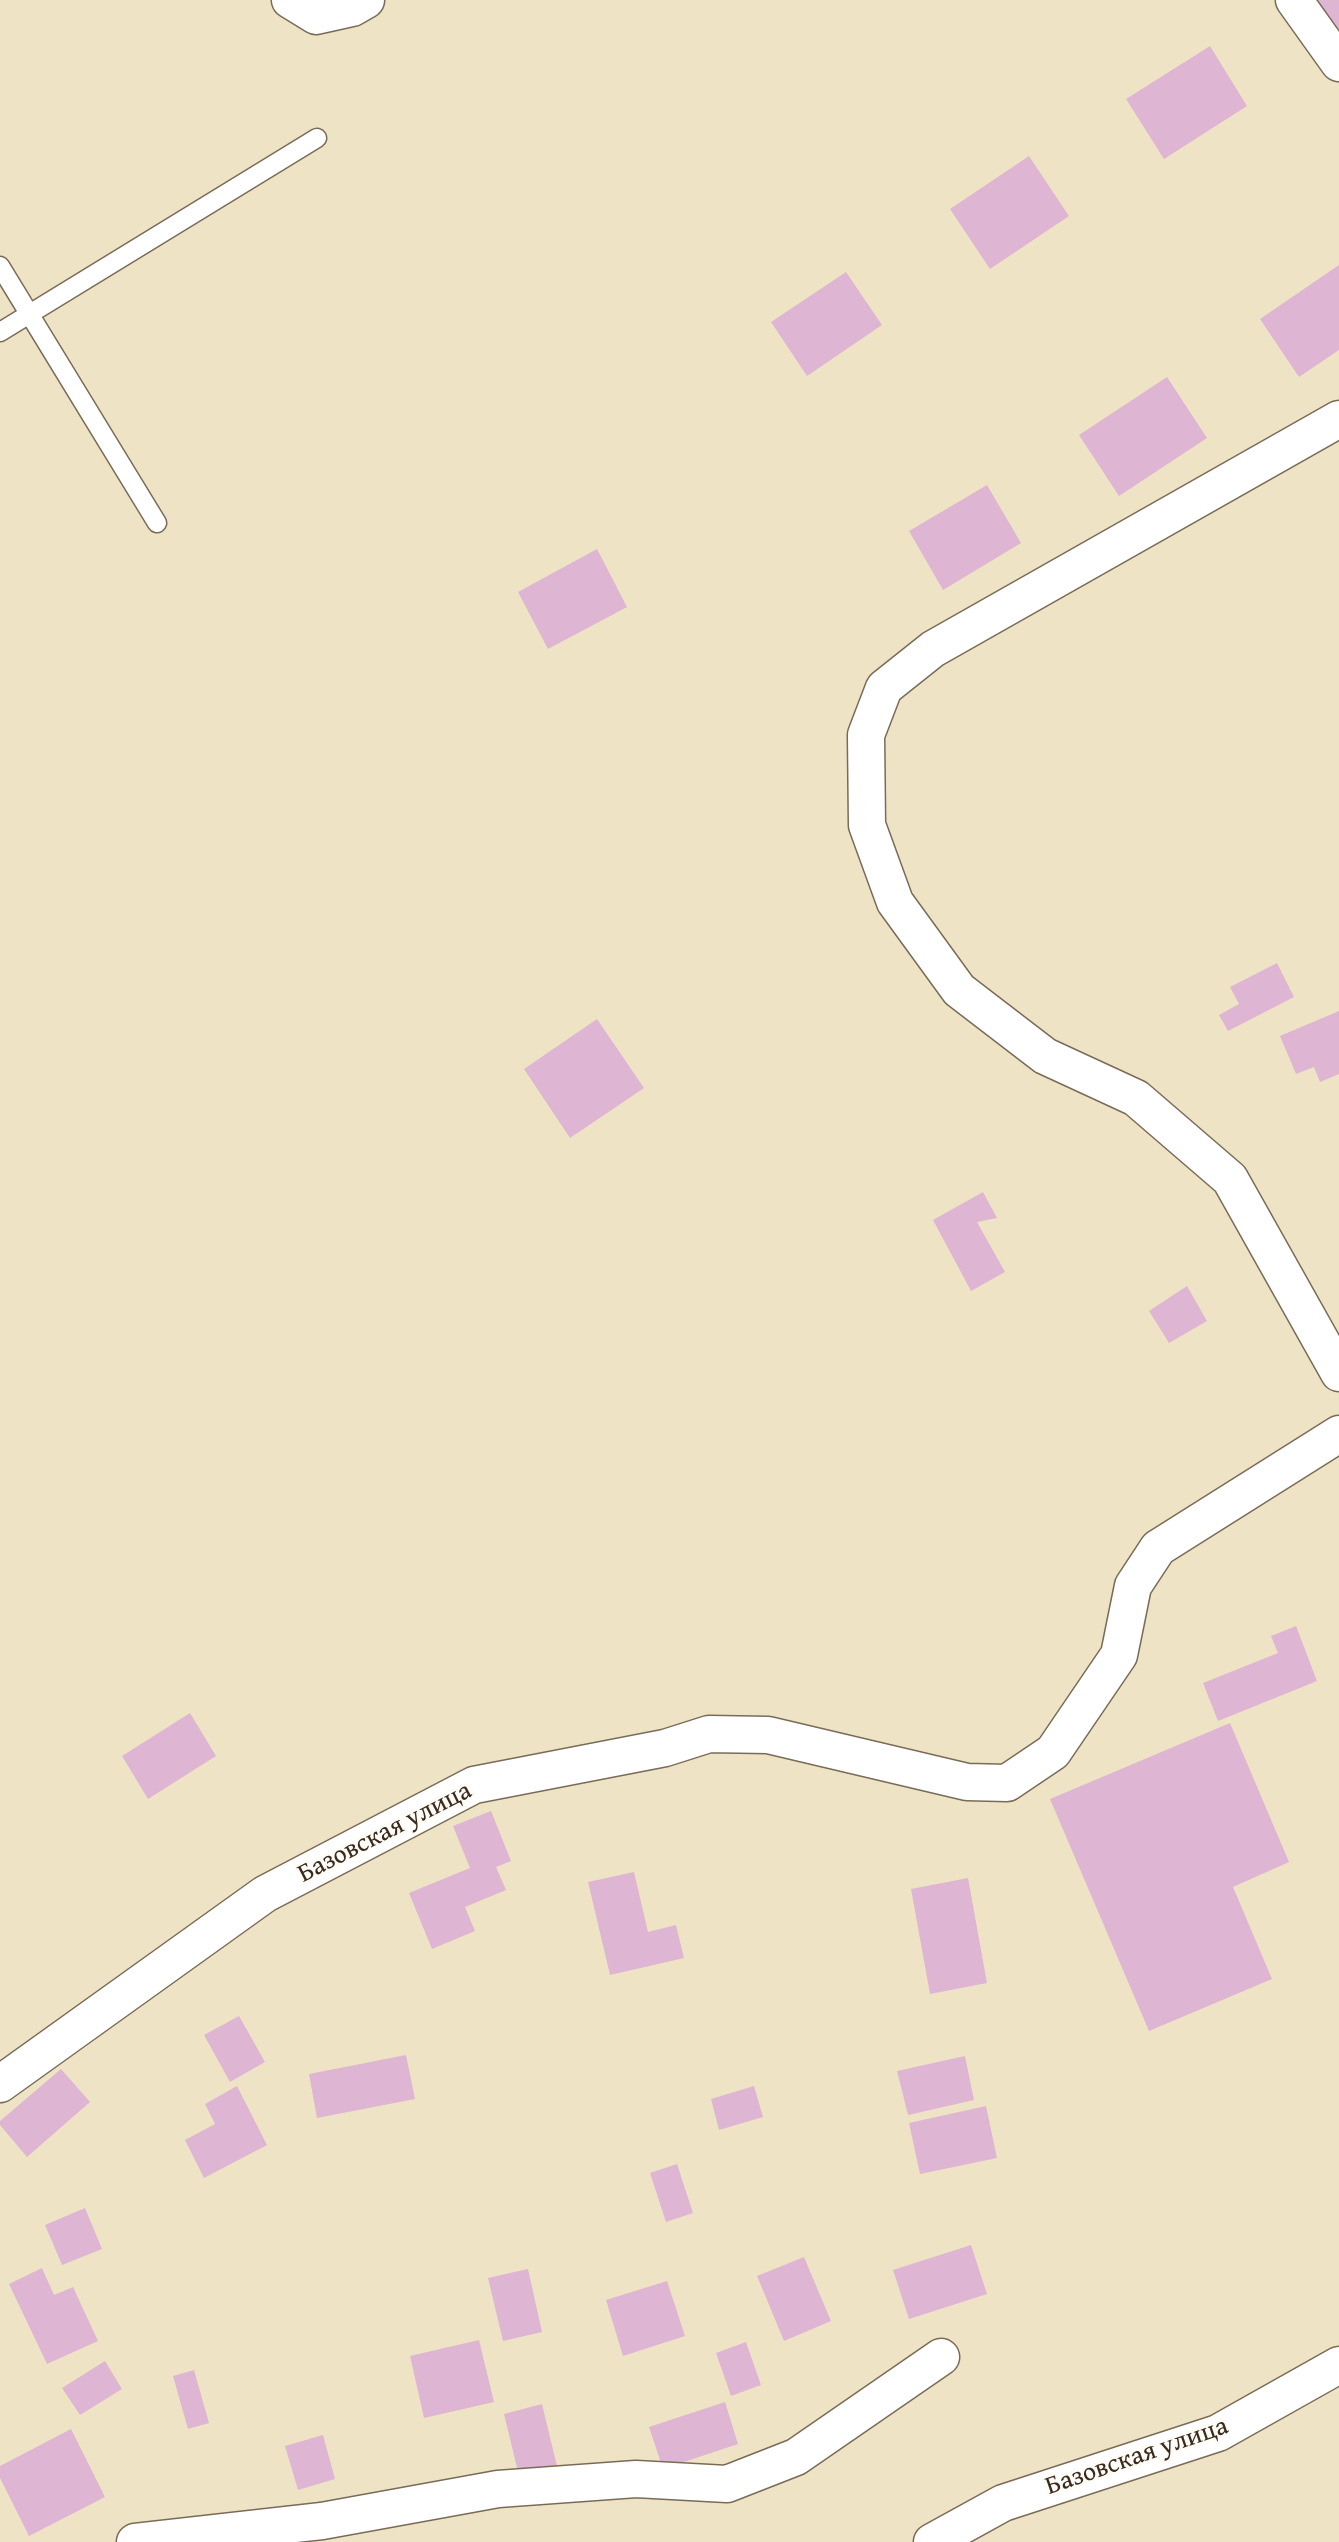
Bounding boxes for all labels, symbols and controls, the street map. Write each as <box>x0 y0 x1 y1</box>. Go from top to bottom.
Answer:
street label: Базовская улица <box>293 1776 477 1890</box>
street label: Базовская улица <box>1042 2411 1232 2503</box>

